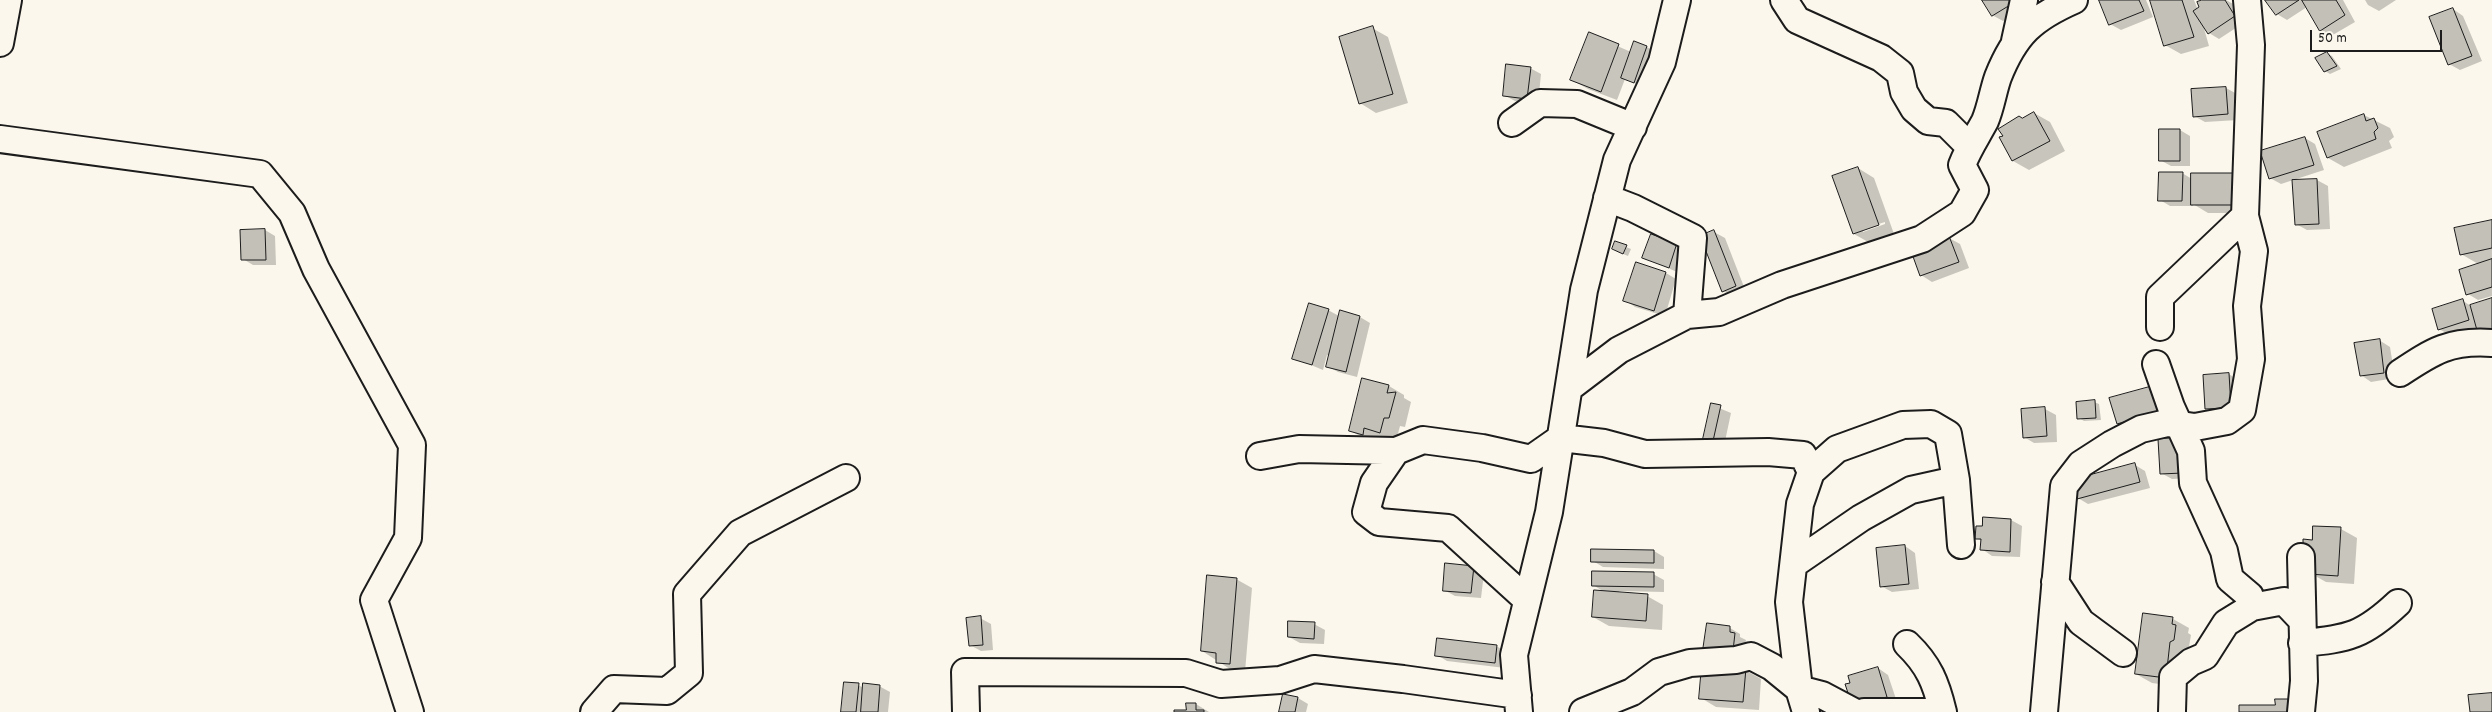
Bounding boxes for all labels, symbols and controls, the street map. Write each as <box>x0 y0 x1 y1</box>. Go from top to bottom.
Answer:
scale bar <box>2312 20 2444 52</box>
text: 50 m <box>2318 28 2347 50</box>

